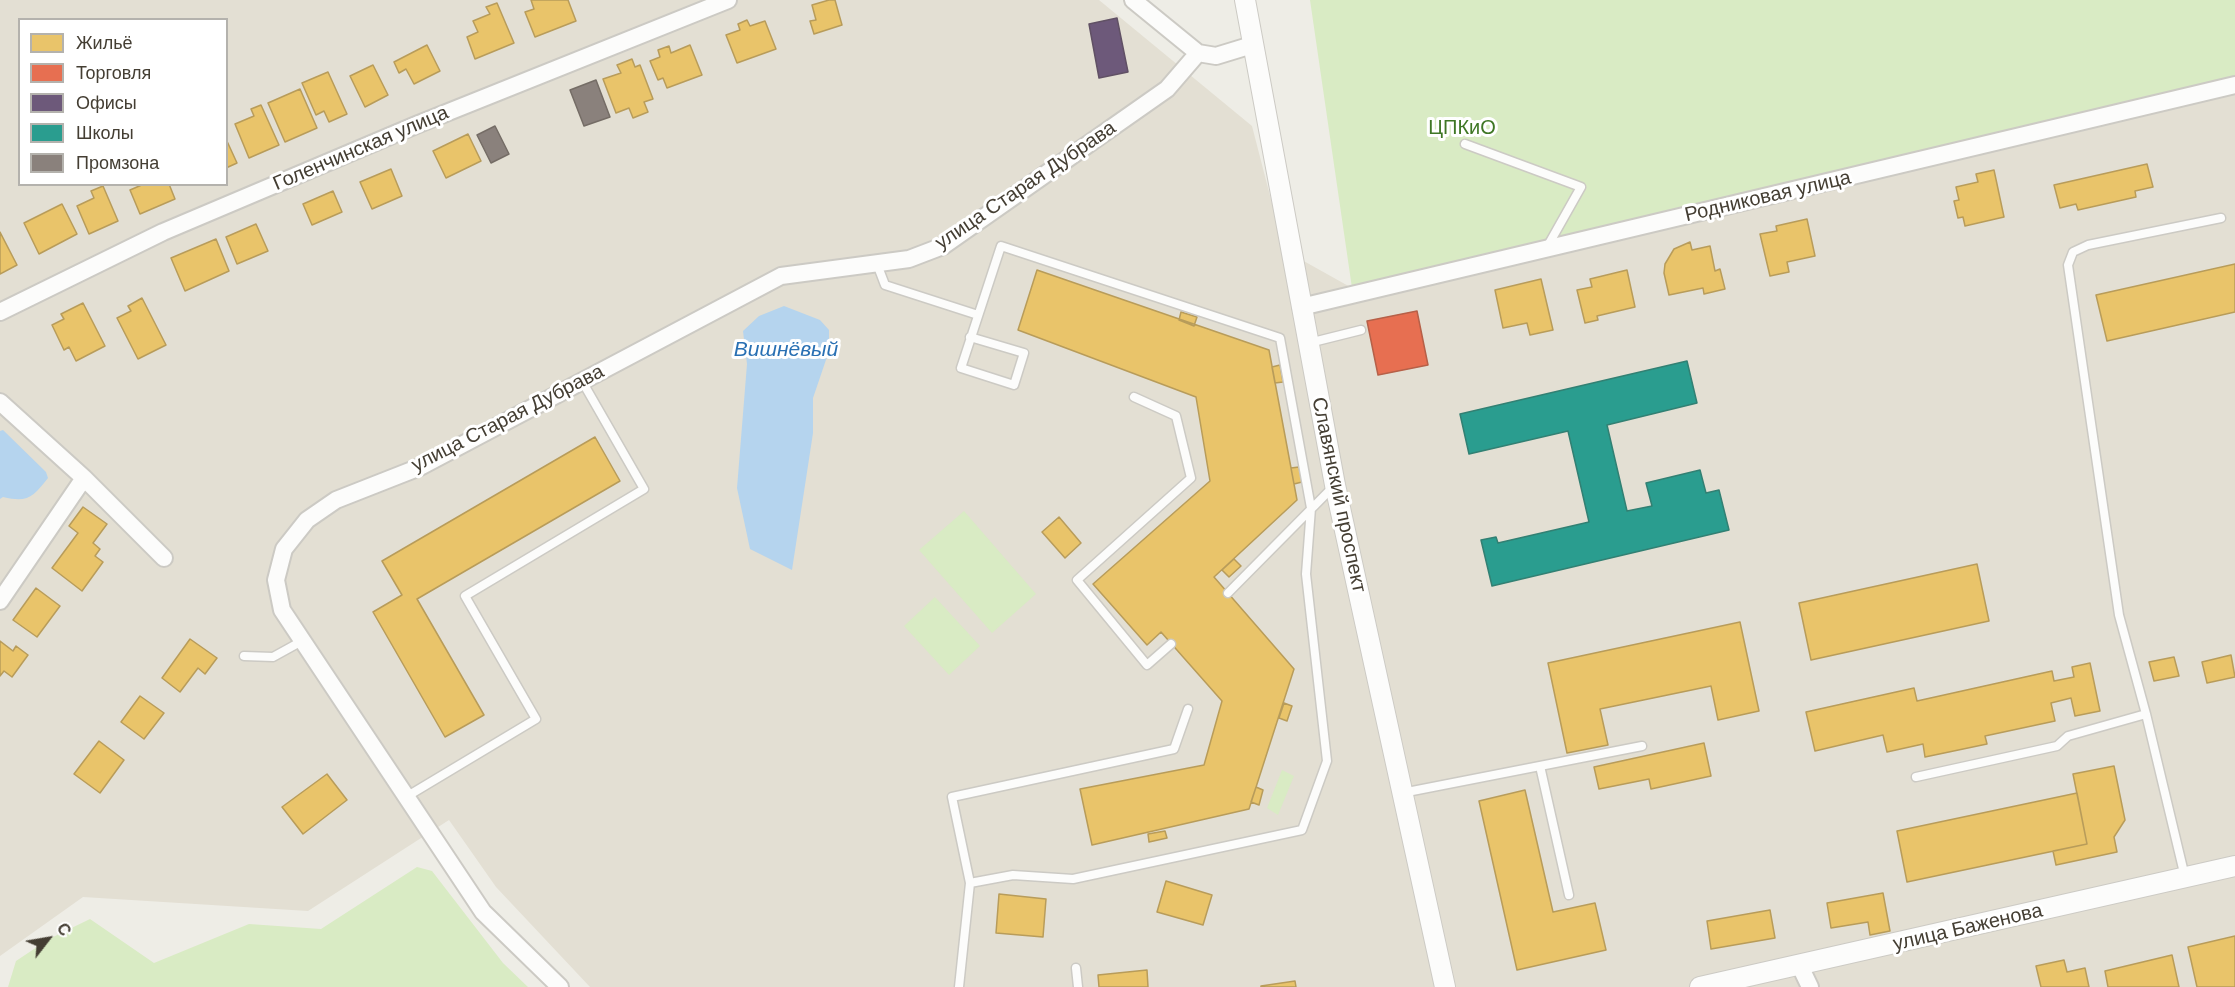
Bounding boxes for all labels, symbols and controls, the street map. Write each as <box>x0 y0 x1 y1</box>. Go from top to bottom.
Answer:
legend <box>18 18 228 186</box>
text: Жильё <box>76 31 133 55</box>
text: Торговля <box>76 61 151 85</box>
text: Офисы <box>76 91 137 115</box>
street label: Голенчинская улица <box>270 101 452 197</box>
street label: улица Старая Дубрава <box>931 117 1121 255</box>
park label: ЦПКиО <box>1428 117 1496 141</box>
text: Школы <box>76 121 134 145</box>
text: Промзона <box>76 151 159 175</box>
street label: Родниковая улица <box>1683 166 1853 228</box>
water label: Вишнёвый <box>734 337 838 363</box>
street label: улица Старая Дубрава <box>408 360 608 478</box>
street label: Славянский проспект <box>1306 395 1370 595</box>
street label: улица Баженова <box>1891 899 2045 957</box>
north arrow <box>18 909 78 969</box>
text: С <box>52 919 76 940</box>

